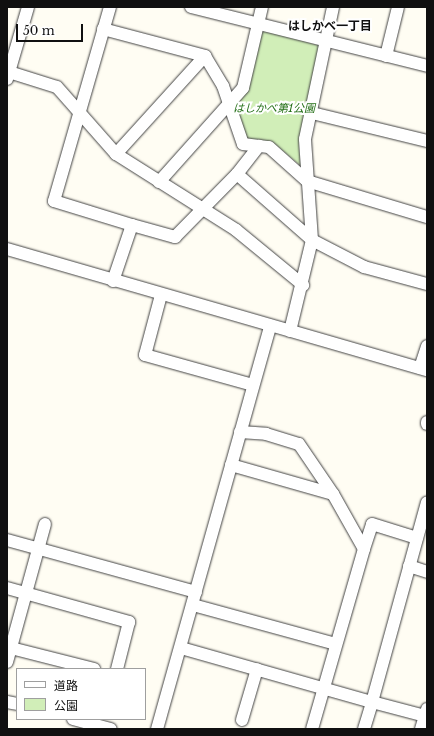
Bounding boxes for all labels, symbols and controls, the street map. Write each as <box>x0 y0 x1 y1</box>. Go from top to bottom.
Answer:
scale bar <box>18 16 85 42</box>
district label: はしかべ一丁目 <box>288 19 372 33</box>
text: 50 m <box>23 23 55 38</box>
park label: はしかべ第1公園 <box>233 101 315 115</box>
legend <box>16 668 146 720</box>
text: 道路 <box>54 678 78 693</box>
text: 公園 <box>54 698 78 713</box>

